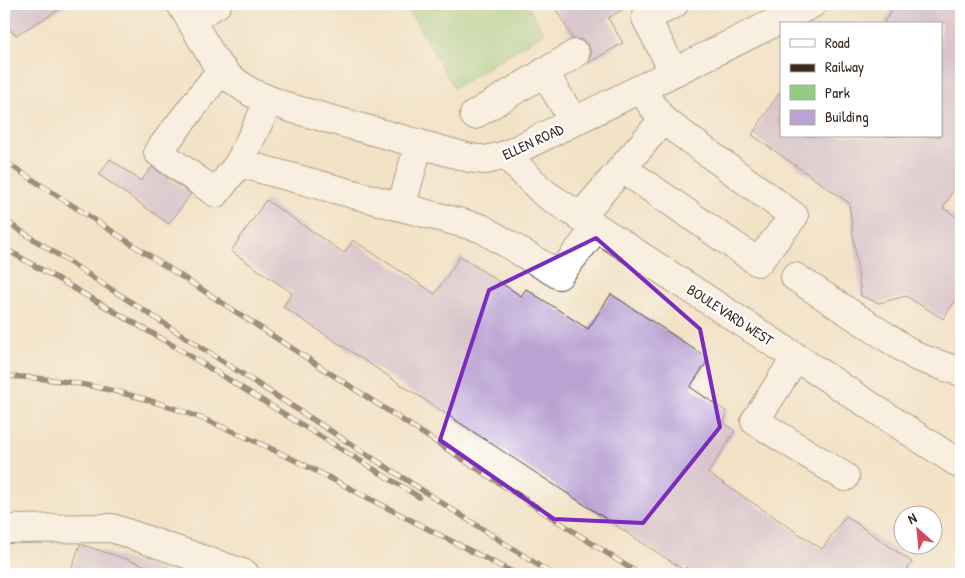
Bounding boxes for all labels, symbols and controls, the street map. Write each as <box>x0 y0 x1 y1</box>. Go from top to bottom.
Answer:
legend <box>780 22 942 138</box>
text: Road <box>825 32 850 53</box>
text: Railway <box>825 56 864 77</box>
text: Park <box>825 82 850 103</box>
text: Building <box>825 106 869 127</box>
street label: ELLEN ROAD <box>499 118 568 165</box>
street label: BOULEVARD WEST <box>683 279 778 351</box>
north arrow <box>892 506 942 556</box>
text: N <box>904 508 920 528</box>

